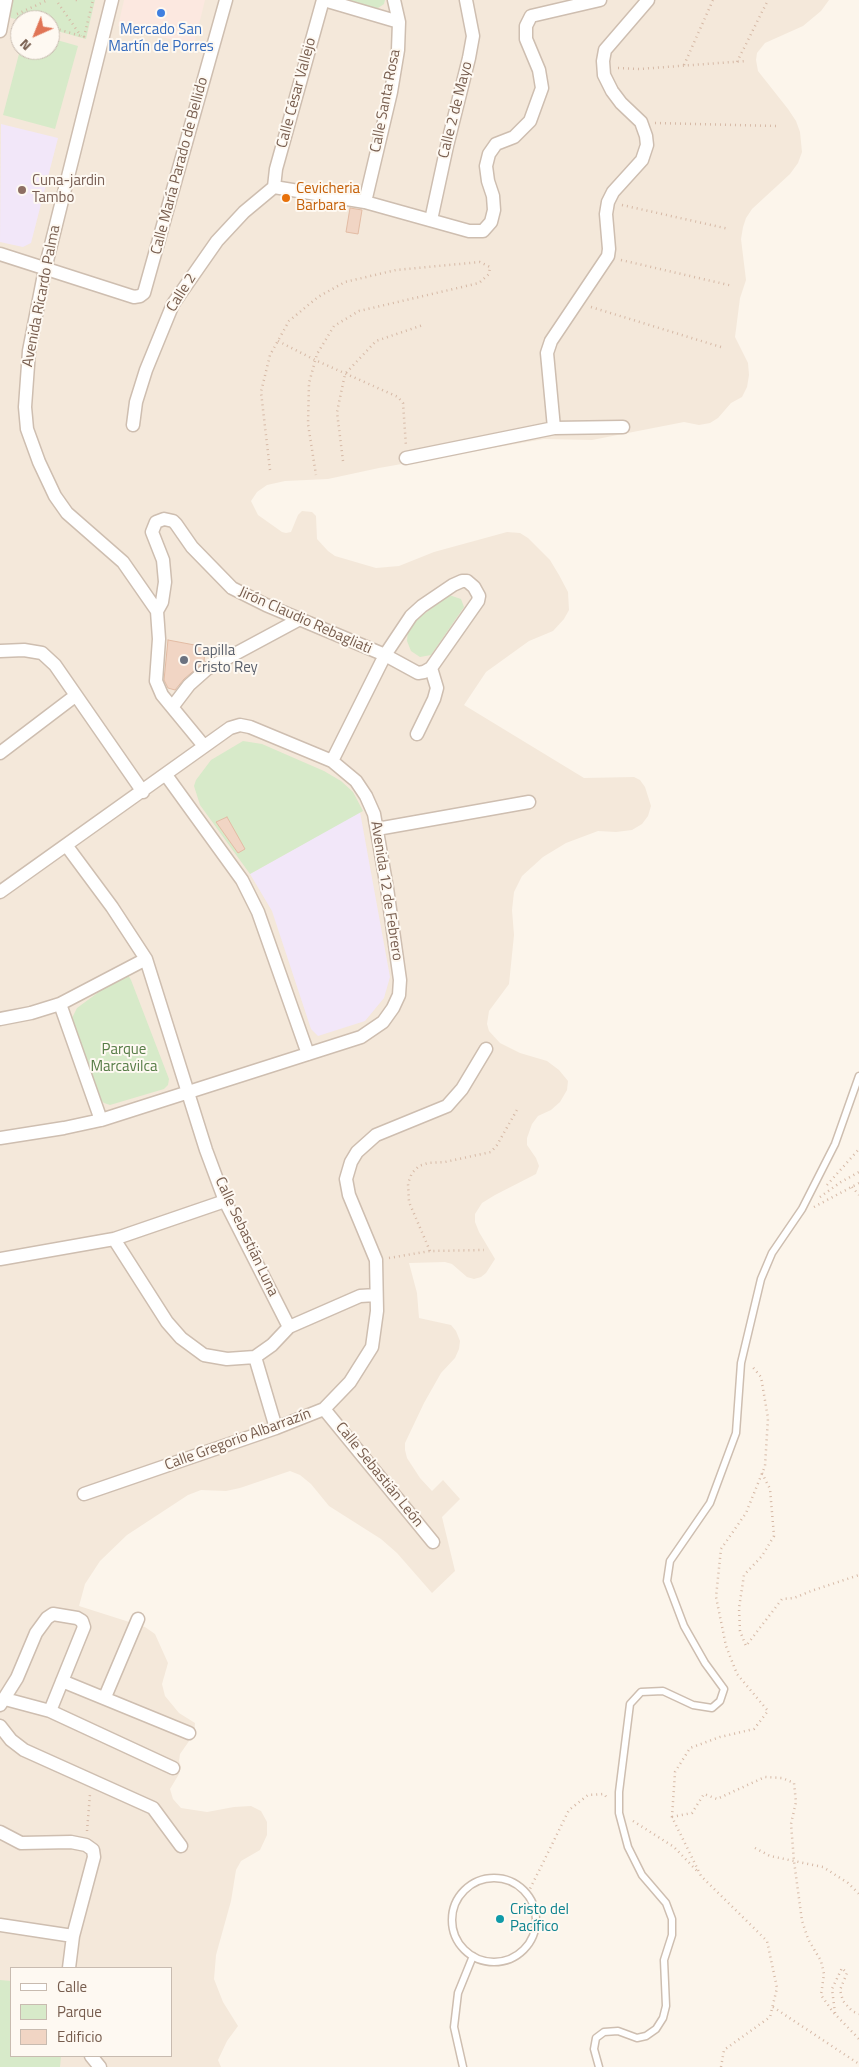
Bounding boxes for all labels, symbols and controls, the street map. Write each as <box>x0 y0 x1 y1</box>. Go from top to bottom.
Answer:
marker: Mercado San Martín de Porres <box>155 7 167 19</box>
north arrow <box>10 10 60 60</box>
place label: Mercado San Martín de Porres <box>108 21 214 56</box>
text: N <box>14 35 36 56</box>
street label: Calle César Vallejo <box>274 36 320 150</box>
street label: Calle Santa Rosa <box>367 48 405 154</box>
street label: Calle 2 de Mayo <box>435 60 477 160</box>
street label: Calle María Parado de Bellido <box>148 75 212 257</box>
place label: Cuna-jardin Tambo <box>32 172 105 207</box>
place label: Cevicheria Barbara <box>296 180 360 215</box>
marker: Cuna-jardin Tambo <box>16 184 28 196</box>
marker: Cevicheria Barbara <box>280 192 292 204</box>
street label: Avenida Ricardo Palma <box>19 224 65 368</box>
street label: Calle 2 <box>163 270 201 316</box>
street label: Jirón Claudio Rebagliati <box>236 583 374 659</box>
place label: Capilla Cristo Rey <box>194 642 258 677</box>
marker: Capilla Cristo Rey <box>178 654 190 666</box>
street label: Avenida 12 de Febrero <box>366 820 406 962</box>
park label: Parque Marcavilca <box>90 1041 158 1076</box>
street label: Calle Sebastián Luna <box>210 1174 282 1300</box>
street label: Calle Gregorio Albarrazín <box>162 1405 314 1475</box>
street label: Calle Sebastián León <box>331 1419 427 1531</box>
place label: Cristo del Pacífico <box>510 1901 569 1936</box>
marker: Cristo del Pacífico <box>494 1913 506 1925</box>
legend <box>10 1967 172 2057</box>
text: Calle <box>57 1975 87 1998</box>
text: Parque <box>57 2000 102 2023</box>
text: Edificio <box>57 2025 102 2048</box>

